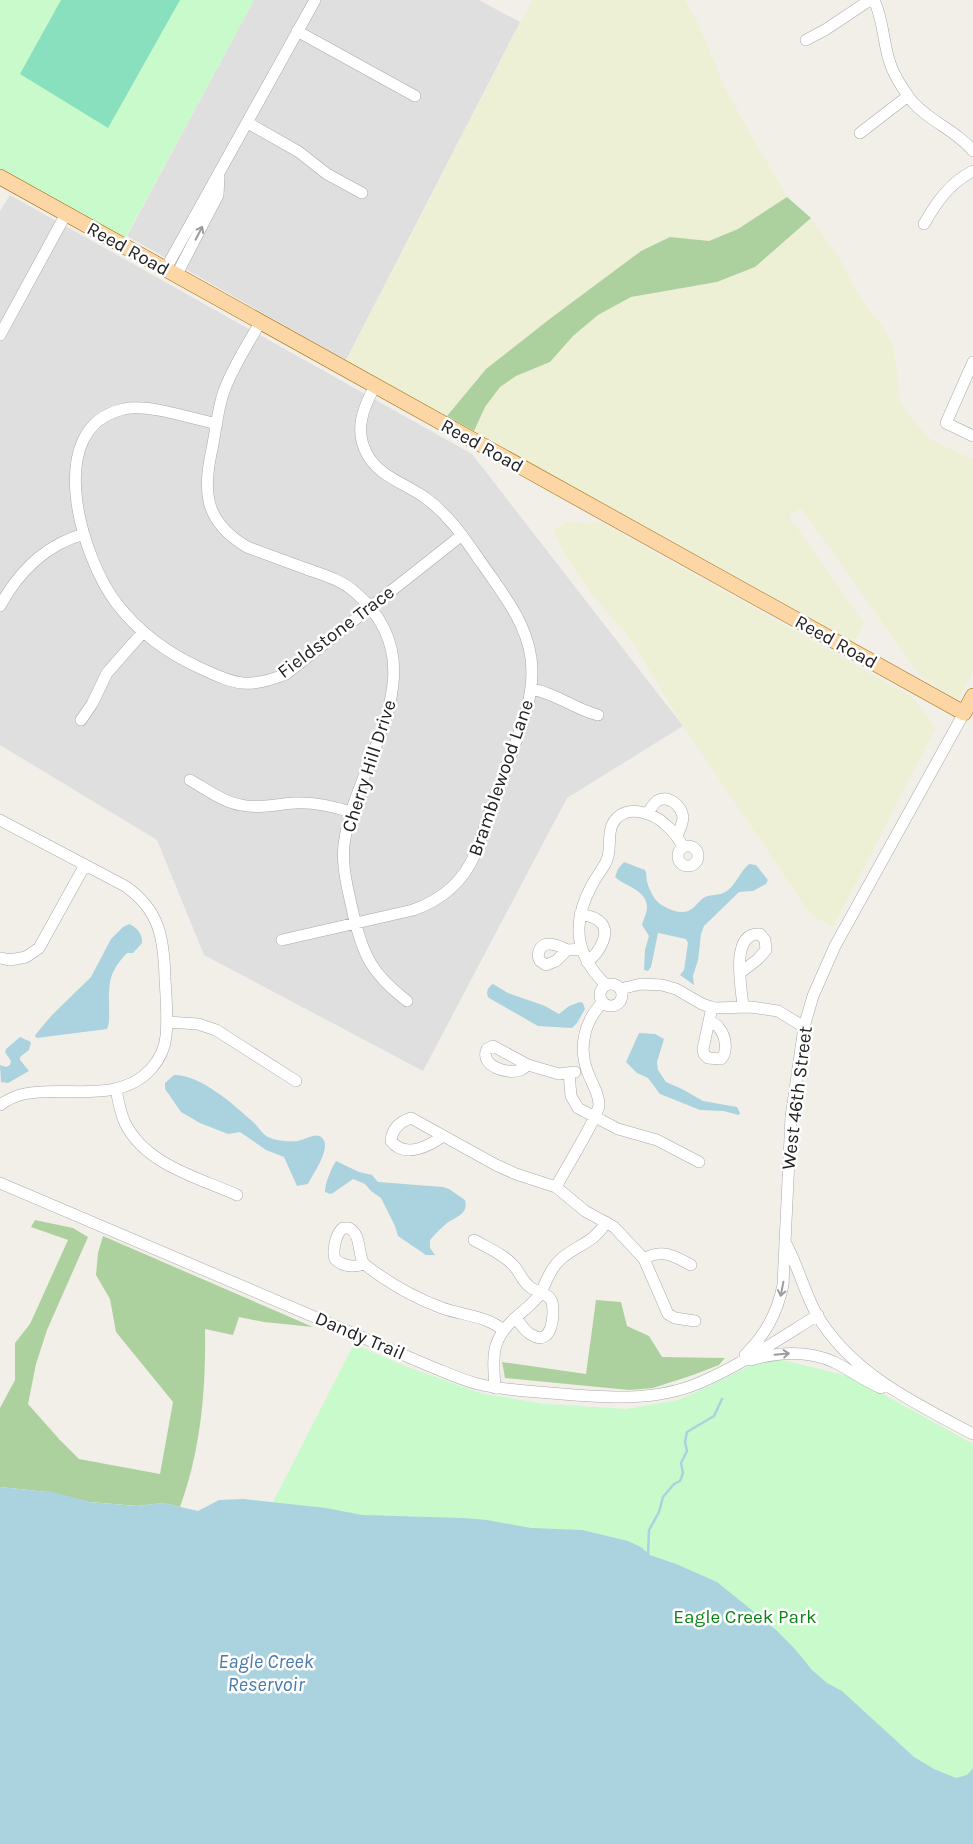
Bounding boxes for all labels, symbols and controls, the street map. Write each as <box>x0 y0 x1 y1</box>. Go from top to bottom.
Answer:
street label: Reed Road <box>83 217 173 281</box>
one-way arrow <box>194 225 204 240</box>
street label: Reed Road <box>437 414 527 478</box>
street label: Fieldstone Trace <box>273 581 399 683</box>
street label: Reed Road <box>791 610 881 674</box>
street label: Cherry Hill Drive <box>337 697 401 835</box>
street label: Bramblewood Lane <box>464 697 538 859</box>
street label: West 46th Street <box>777 1025 817 1171</box>
one-way arrow <box>776 1280 786 1296</box>
street label: Dandy Trail <box>312 1307 408 1365</box>
one-way arrow <box>774 1349 790 1358</box>
park label: Eagle Creek Park <box>673 1606 817 1628</box>
water label: Eagle Creek Reservoir <box>218 1650 315 1696</box>

